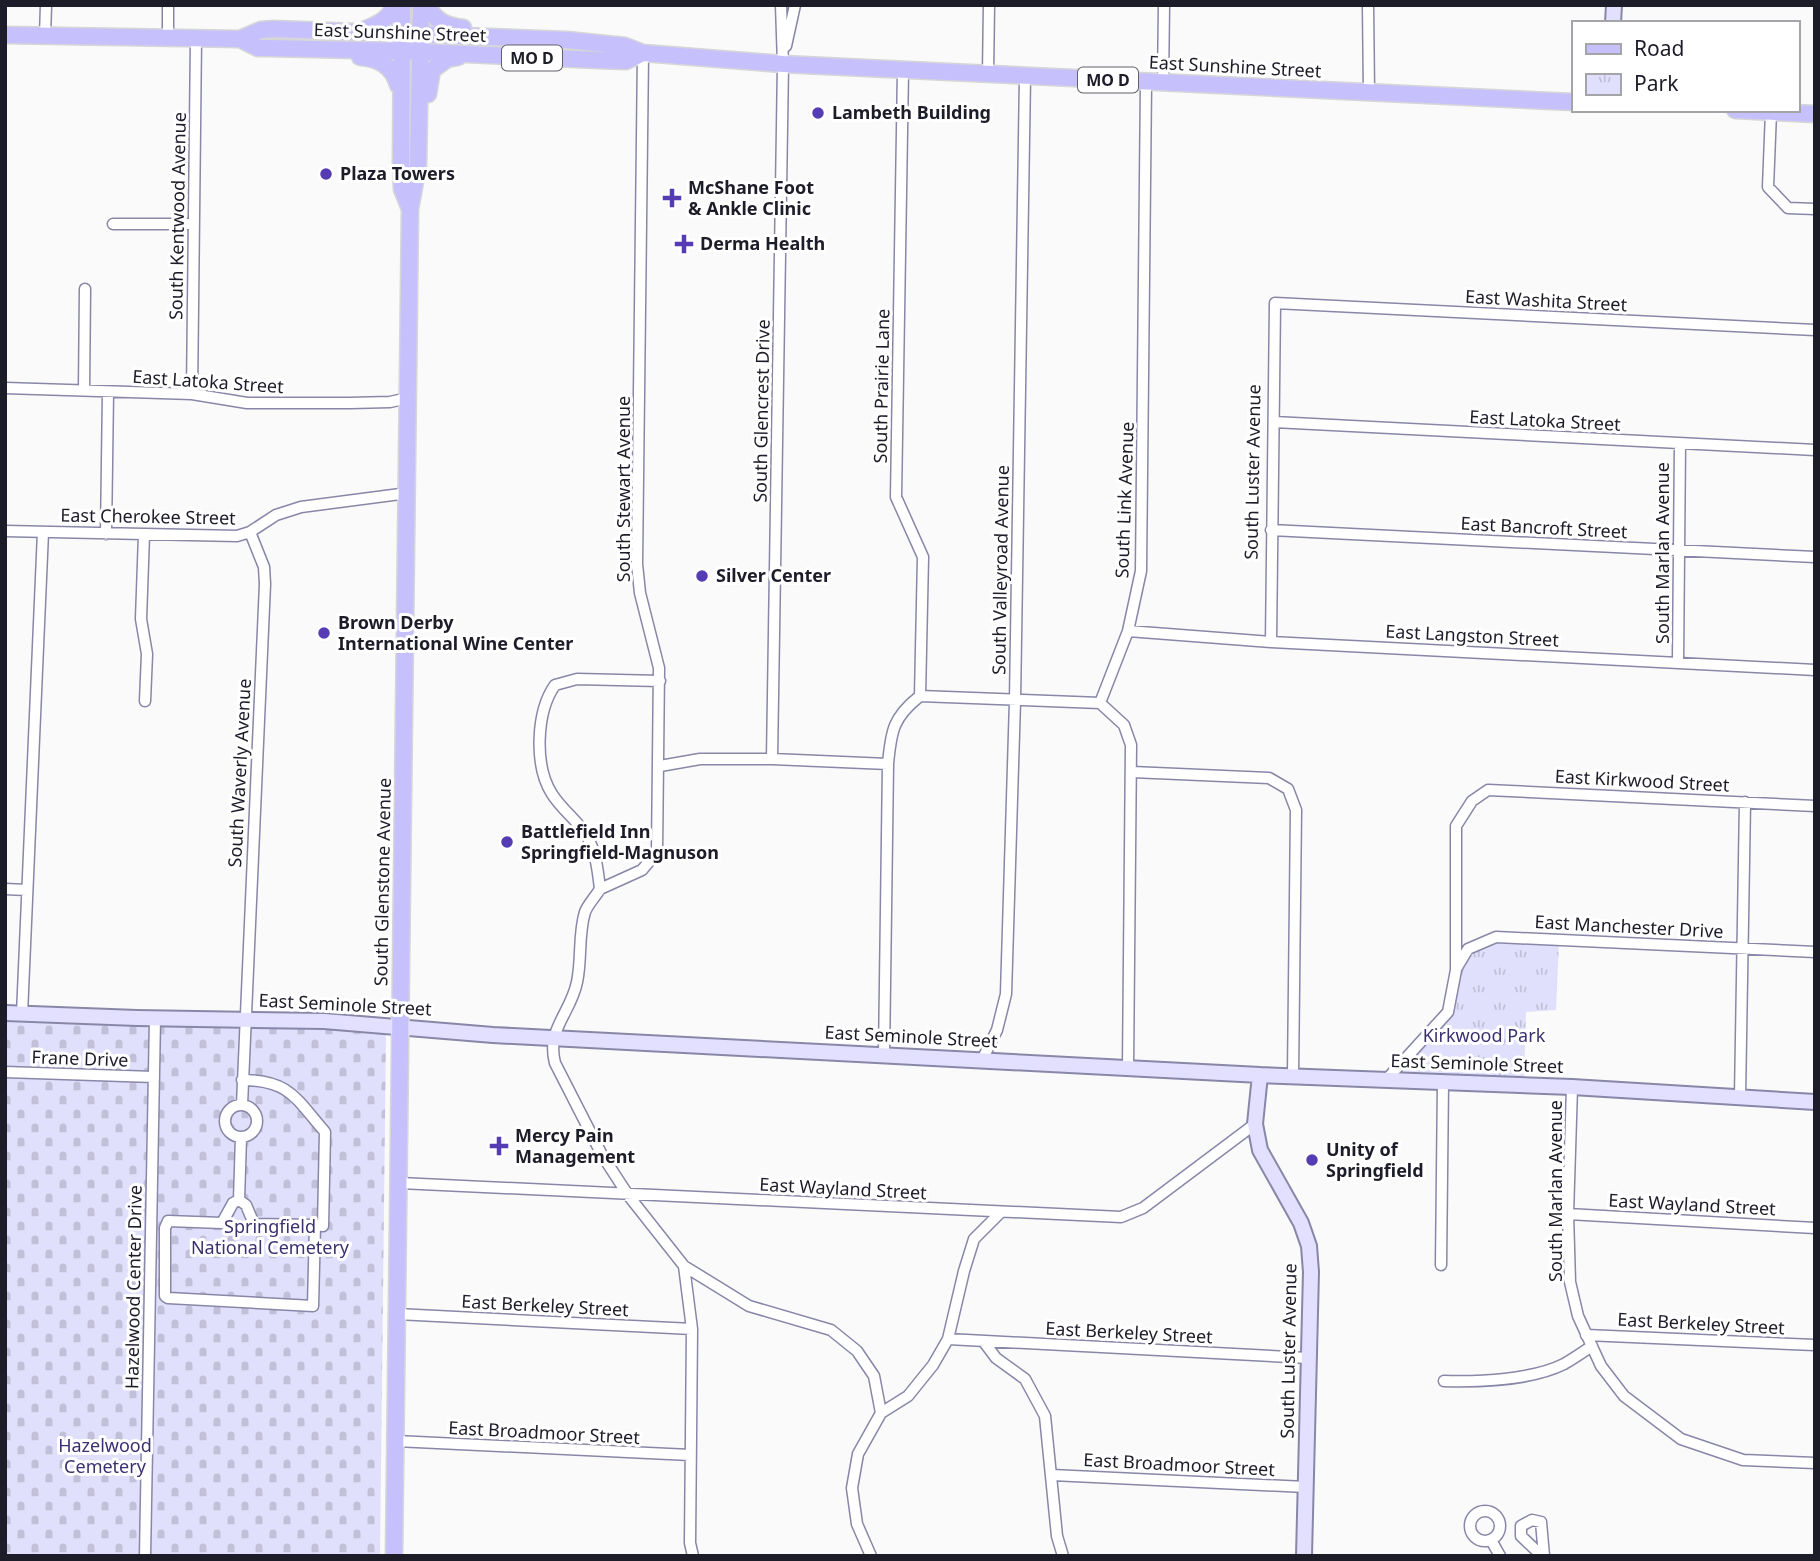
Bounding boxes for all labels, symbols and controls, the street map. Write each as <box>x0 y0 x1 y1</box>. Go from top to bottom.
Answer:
street label: East Sunshine Street <box>313 17 487 47</box>
legend <box>1572 21 1799 112</box>
text: Road <box>1634 34 1684 62</box>
road number: MO D <box>502 46 562 71</box>
street label: East Sunshine Street <box>1148 50 1322 83</box>
road number: MO D <box>1078 68 1138 92</box>
text: Park <box>1634 69 1679 97</box>
place label: Lambeth Building <box>832 100 991 124</box>
marker: Lambeth Building <box>810 105 826 121</box>
street label: South Kentwood Avenue <box>163 112 191 320</box>
place label: Plaza Towers <box>340 161 455 185</box>
marker: Plaza Towers <box>318 166 334 182</box>
place label: McShane Foot & Ankle Clinic <box>688 175 814 220</box>
marker: McShane Foot & Ankle Clinic <box>662 188 682 208</box>
place label: Derma Health <box>700 231 825 255</box>
marker: Derma Health <box>674 234 694 254</box>
street label: East Washita Street <box>1464 284 1628 316</box>
street label: South Prairie Lane <box>868 308 894 463</box>
street label: South Glencrest Drive <box>747 319 775 503</box>
street label: East Latoka Street <box>132 364 285 398</box>
street label: South Luster Avenue <box>1238 384 1266 560</box>
street label: South Stewart Avenue <box>611 396 635 582</box>
street label: East Latoka Street <box>1469 404 1622 436</box>
street label: South Link Avenue <box>1109 421 1139 579</box>
street label: South Marlan Avenue <box>1650 462 1674 644</box>
street label: South Valleyroad Avenue <box>986 465 1014 675</box>
street label: East Cherokee Street <box>60 502 236 530</box>
street label: East Bancroft Street <box>1460 511 1629 543</box>
place label: Silver Center <box>716 563 831 587</box>
marker: Silver Center <box>694 568 710 584</box>
place label: Brown Derby International Wine Center <box>338 610 573 655</box>
street label: East Langston Street <box>1385 618 1560 652</box>
marker: Brown Derby International Wine Center <box>316 625 332 641</box>
street label: South Waverly Avenue <box>222 678 256 868</box>
street label: East Kirkwood Street <box>1554 763 1730 797</box>
street label: South Glenstone Avenue <box>368 778 396 986</box>
place label: Battlefield Inn Springfield-Magnuson <box>521 819 719 864</box>
marker: Battlefield Inn Springfield-Magnuson <box>499 834 515 850</box>
street label: East Manchester Drive <box>1534 909 1724 943</box>
street label: East Seminole Street <box>258 987 433 1021</box>
street label: East Seminole Street <box>824 1019 999 1053</box>
park label: Kirkwood Park <box>1423 1023 1546 1047</box>
street label: Frane Drive <box>31 1044 129 1072</box>
street label: East Seminole Street <box>1390 1048 1564 1078</box>
street label: South Marlan Avenue <box>1543 1100 1567 1282</box>
place label: Mercy Pain Management <box>515 1123 635 1168</box>
marker: Mercy Pain Management <box>489 1136 509 1156</box>
place label: Unity of Springfield <box>1326 1137 1424 1182</box>
marker: Unity of Springfield <box>1304 1152 1320 1168</box>
street label: East Wayland Street <box>759 1172 928 1204</box>
street label: Hazelwood Center Drive <box>119 1185 147 1389</box>
street label: East Wayland Street <box>1608 1188 1777 1220</box>
park label: Springfield National Cemetery <box>191 1214 350 1259</box>
street label: South Luster Avenue <box>1274 1263 1302 1439</box>
street label: East Berkeley Street <box>461 1289 630 1321</box>
street label: East Berkeley Street <box>1617 1307 1786 1339</box>
street label: East Berkeley Street <box>1045 1316 1214 1348</box>
street label: East Broadmoor Street <box>448 1415 641 1449</box>
park label: Hazelwood Cemetery <box>58 1433 152 1478</box>
street label: East Broadmoor Street <box>1083 1447 1276 1481</box>

